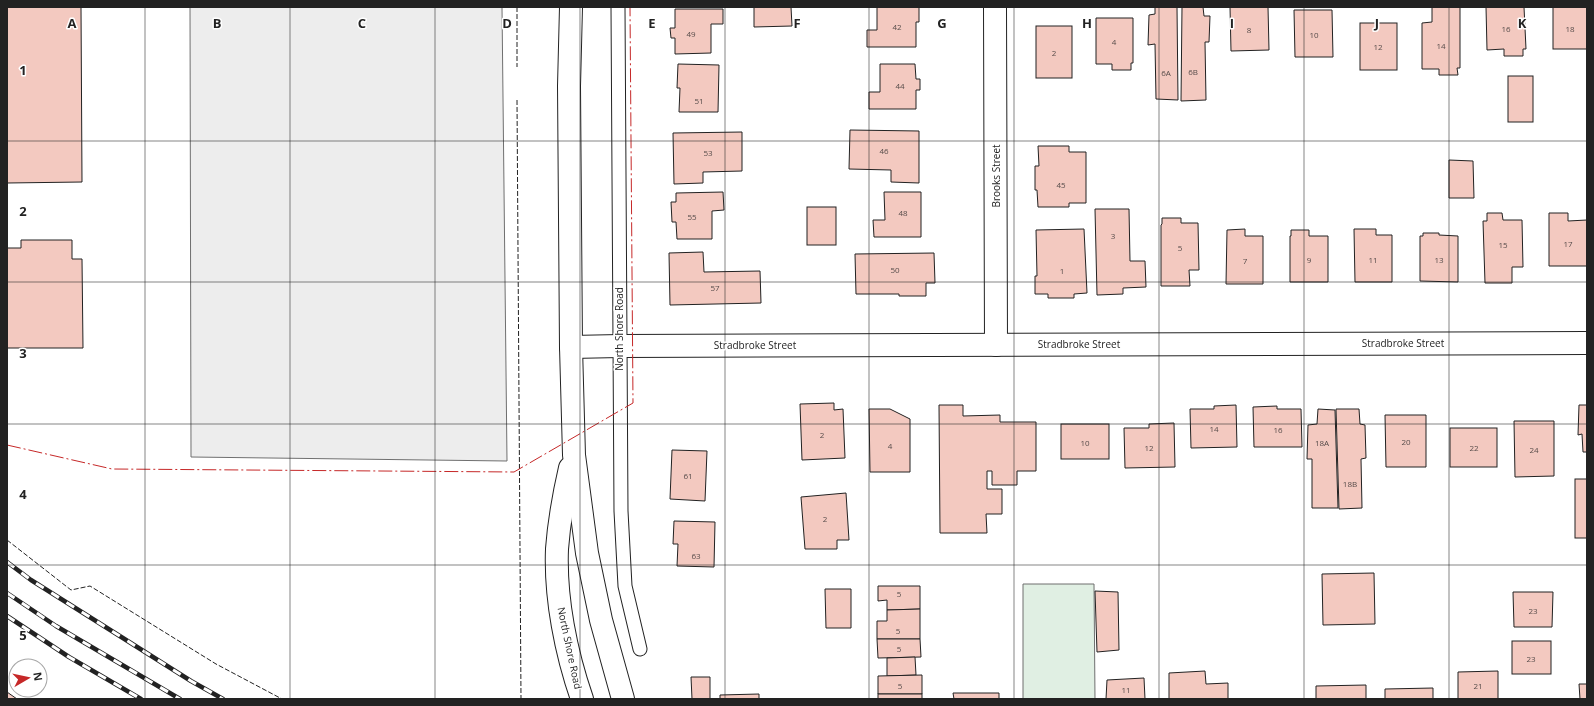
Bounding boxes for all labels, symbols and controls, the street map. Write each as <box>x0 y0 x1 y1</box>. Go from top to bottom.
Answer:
text: A <box>68 14 77 32</box>
text: B <box>213 14 222 32</box>
text: C <box>358 14 366 32</box>
text: D <box>502 14 512 32</box>
text: E <box>648 14 656 32</box>
text: F <box>793 14 801 32</box>
text: G <box>937 14 947 32</box>
text: H <box>1082 14 1092 32</box>
text: I <box>1230 14 1234 32</box>
text: J <box>1374 14 1379 32</box>
text: K <box>1518 14 1527 32</box>
house number: 42 <box>892 21 902 32</box>
house number: 16 <box>1501 23 1511 34</box>
house number: 18 <box>1565 23 1575 34</box>
house number: 8 <box>1247 24 1252 35</box>
house number: 49 <box>686 28 696 39</box>
house number: 10 <box>1309 29 1319 40</box>
house number: 4 <box>1112 36 1117 47</box>
house number: 14 <box>1436 40 1446 51</box>
house number: 12 <box>1373 41 1383 52</box>
house number: 2 <box>1052 47 1057 58</box>
text: 1 <box>19 61 27 79</box>
house number: 6B <box>1188 66 1198 77</box>
house number: 6A <box>1161 67 1172 78</box>
house number: 44 <box>895 80 905 91</box>
house number: 51 <box>694 95 704 106</box>
street label: Brooks Street <box>989 144 1003 208</box>
house number: 46 <box>879 145 889 156</box>
house number: 53 <box>703 147 713 158</box>
house number: 45 <box>1056 179 1066 190</box>
text: 2 <box>19 202 27 220</box>
house number: 48 <box>898 207 908 218</box>
house number: 55 <box>687 211 697 222</box>
house number: 3 <box>1111 230 1116 241</box>
house number: 17 <box>1563 238 1573 249</box>
house number: 15 <box>1498 239 1508 250</box>
house number: 5 <box>1178 242 1183 253</box>
house number: 9 <box>1307 254 1312 265</box>
house number: 11 <box>1368 254 1378 265</box>
house number: 13 <box>1434 254 1444 265</box>
house number: 7 <box>1243 255 1248 266</box>
house number: 50 <box>890 264 900 275</box>
house number: 1 <box>1060 265 1064 276</box>
house number: 57 <box>710 282 720 293</box>
street label: North Shore Road <box>612 287 626 371</box>
street label: Stradbroke Street <box>1362 336 1445 350</box>
street label: Stradbroke Street <box>1038 337 1121 351</box>
street label: Stradbroke Street <box>714 338 797 352</box>
text: 3 <box>19 344 27 362</box>
house number: 14 <box>1209 423 1219 434</box>
house number: 16 <box>1273 424 1283 435</box>
house number: 2 <box>820 429 825 440</box>
house number: 20 <box>1401 436 1411 447</box>
house number: 10 <box>1080 437 1090 448</box>
house number: 18A <box>1315 437 1330 448</box>
house number: 4 <box>888 440 893 451</box>
house number: 12 <box>1144 442 1154 453</box>
house number: 22 <box>1469 442 1479 453</box>
house number: 24 <box>1529 444 1539 455</box>
house number: 61 <box>683 470 693 481</box>
house number: 18B <box>1343 478 1357 489</box>
text: 4 <box>19 485 27 503</box>
house number: 2 <box>823 513 828 524</box>
house number: 63 <box>691 550 701 561</box>
house number: 5 <box>897 588 902 599</box>
house number: 23 <box>1528 605 1538 616</box>
street label: North Shore Road <box>554 606 586 690</box>
house number: 5 <box>896 625 901 636</box>
text: 5 <box>19 626 27 644</box>
house number: 5 <box>897 643 902 654</box>
house number: 23 <box>1526 653 1536 664</box>
north arrow <box>8 658 48 698</box>
text: N <box>30 671 46 682</box>
house number: 5 <box>898 680 903 691</box>
house number: 21 <box>1473 680 1483 691</box>
house number: 11 <box>1121 684 1131 695</box>

